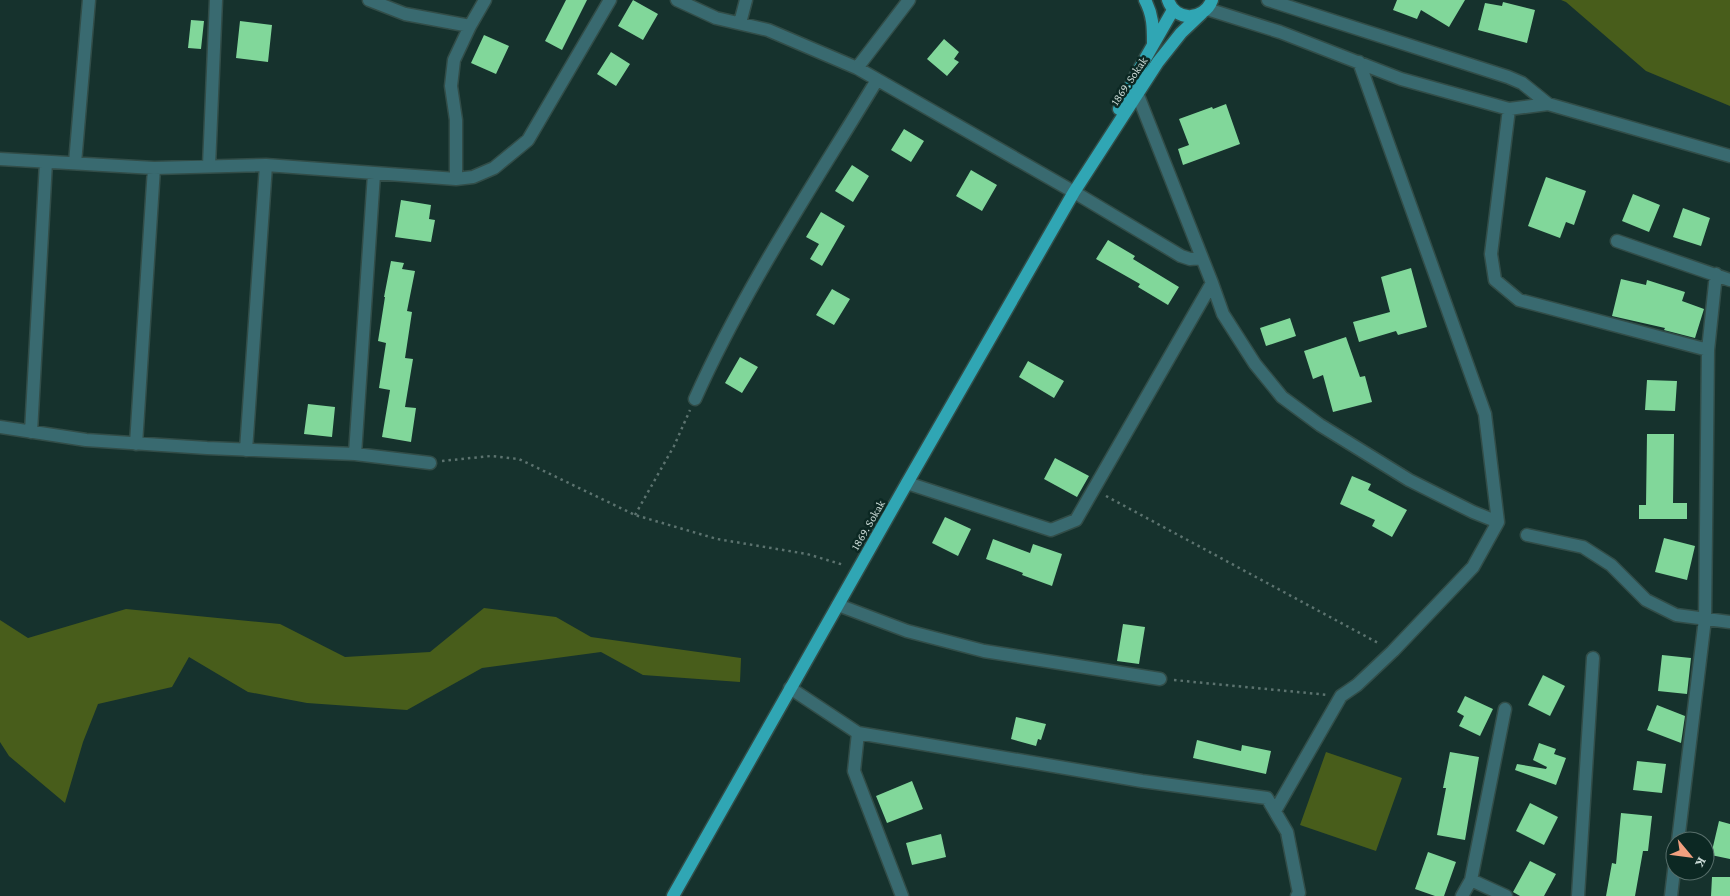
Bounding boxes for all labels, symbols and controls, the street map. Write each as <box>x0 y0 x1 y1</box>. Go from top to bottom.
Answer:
street label: 1869. Sokak <box>1108 54 1150 108</box>
street label: 1869. Sokak <box>848 497 888 553</box>
north arrow <box>1665 831 1715 881</box>
text: K <box>1692 855 1711 871</box>

